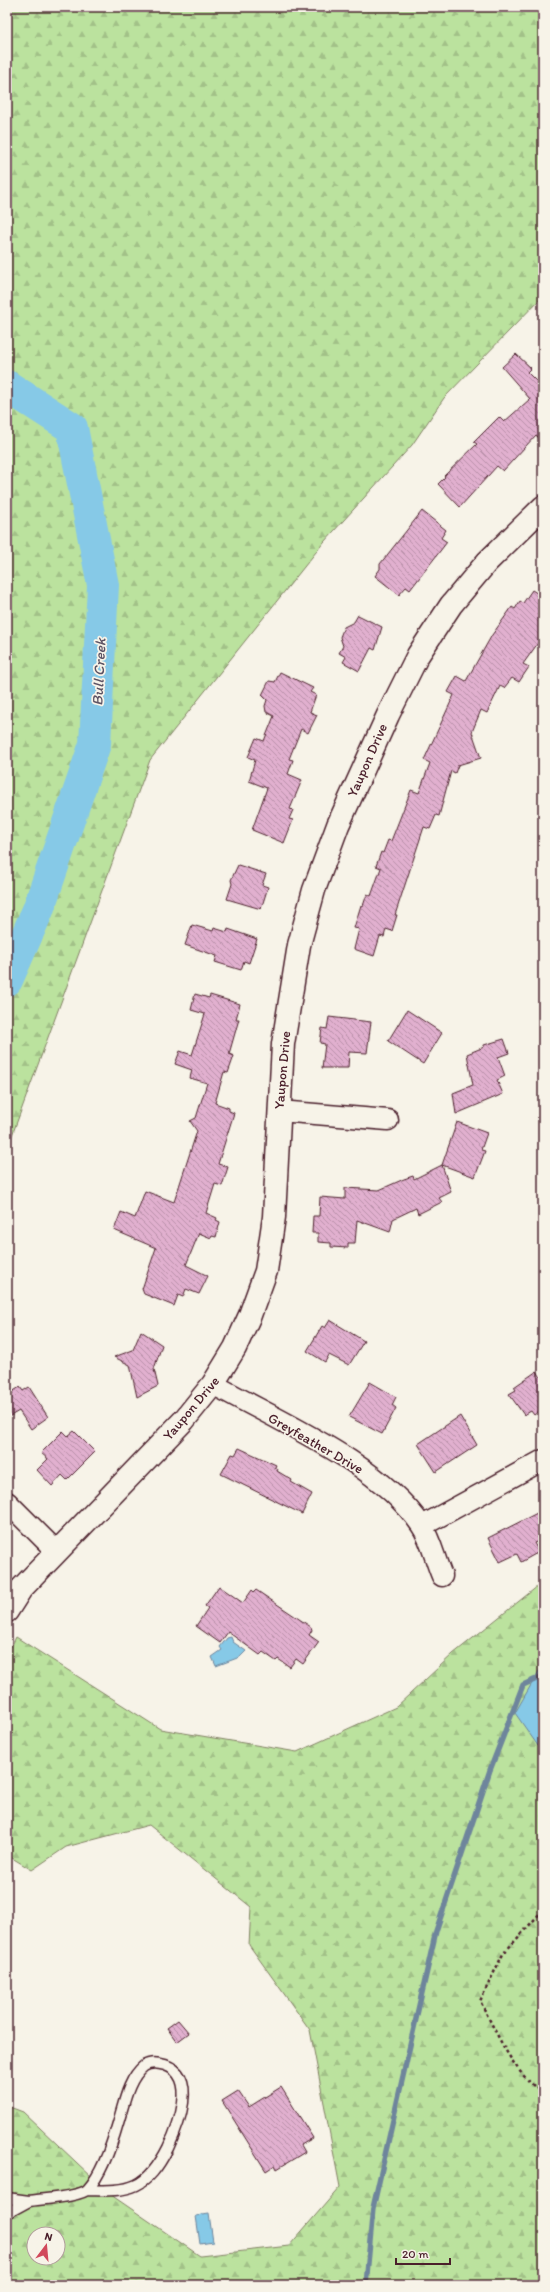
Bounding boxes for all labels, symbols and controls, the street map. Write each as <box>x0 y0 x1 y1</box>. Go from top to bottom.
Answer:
water label: Bull Creek <box>88 637 110 706</box>
street label: Yaupon Drive <box>344 721 391 800</box>
street label: Yaupon Drive <box>271 1030 294 1110</box>
street label: Yaupon Drive <box>160 1372 223 1444</box>
street label: Greyfeather Drive <box>265 1409 367 1478</box>
north arrow <box>26 2226 66 2266</box>
text: N <box>43 2230 54 2244</box>
scale bar <box>396 2240 450 2266</box>
text: 20 m <box>402 2247 429 2261</box>

